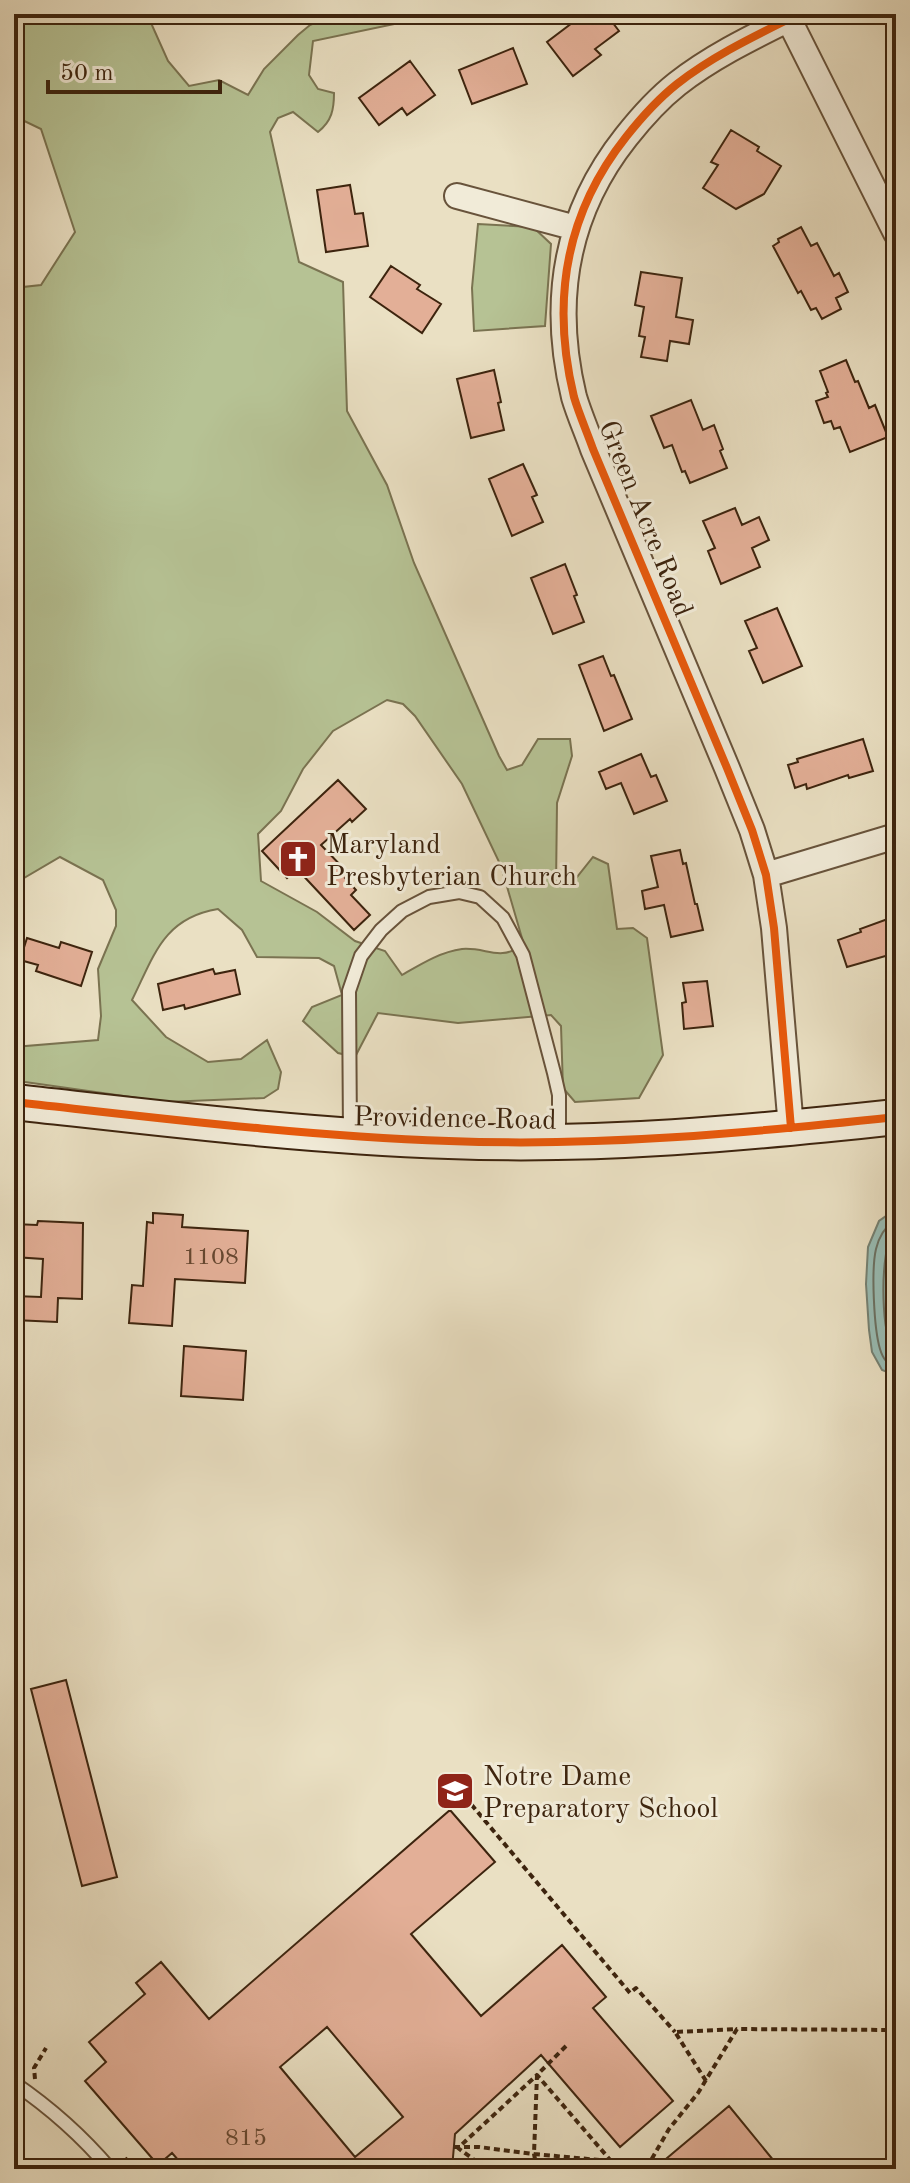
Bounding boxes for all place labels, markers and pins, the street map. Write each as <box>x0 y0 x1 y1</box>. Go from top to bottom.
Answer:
place label: Maryland Presbyterian Church <box>326 832 577 892</box>
church icon: Maryland Presbyterian Church <box>277 838 319 880</box>
place label: Notre Dame Preparatory School <box>483 1764 718 1824</box>
school or university icon: Notre Dame Preparatory School <box>434 1770 476 1812</box>

